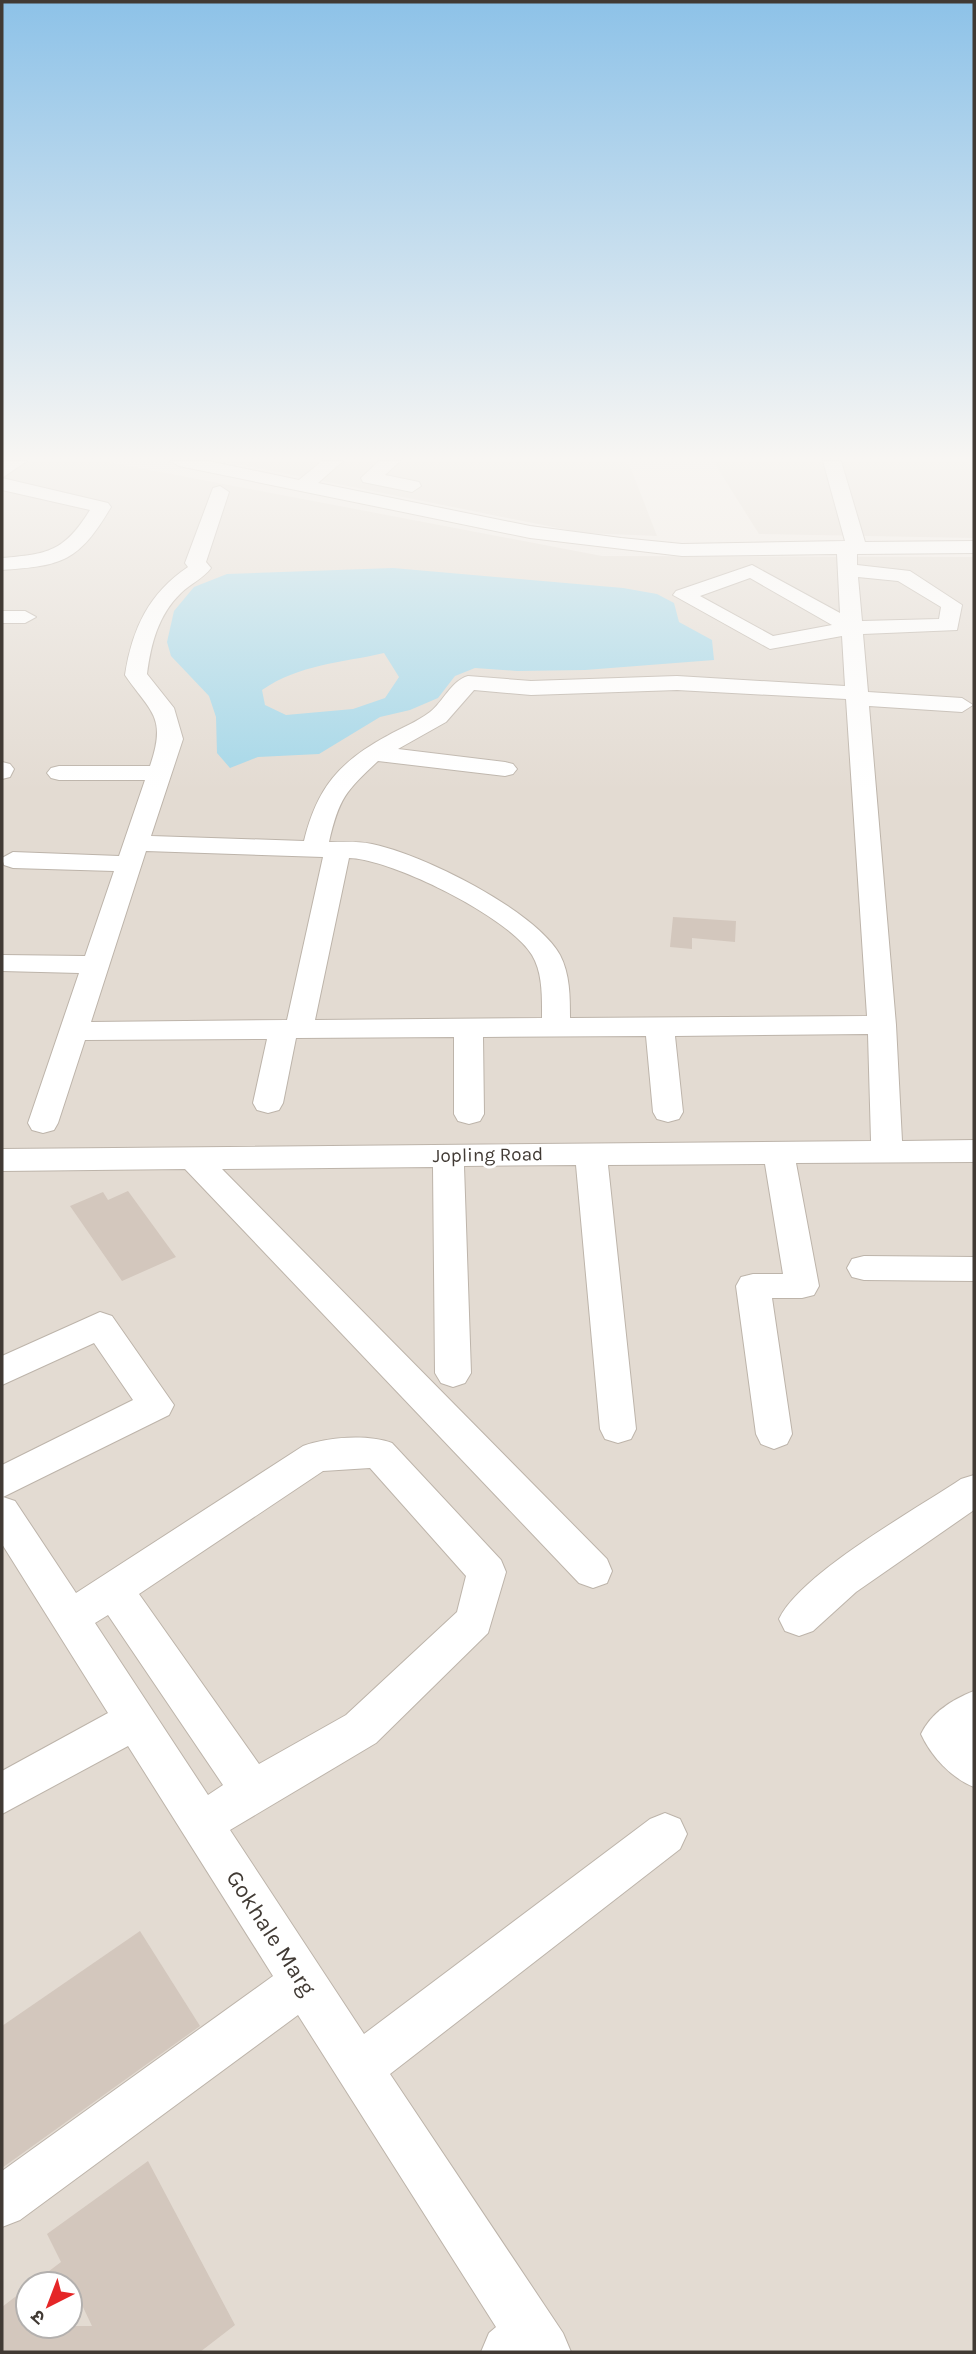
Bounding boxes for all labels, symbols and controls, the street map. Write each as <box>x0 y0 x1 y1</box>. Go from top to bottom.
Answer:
street label: Jopling Road <box>433 1143 543 1167</box>
street label: Gokhale Marg <box>221 1865 321 2001</box>
north arrow <box>14 2270 84 2340</box>
text: उ <box>26 2304 50 2329</box>

